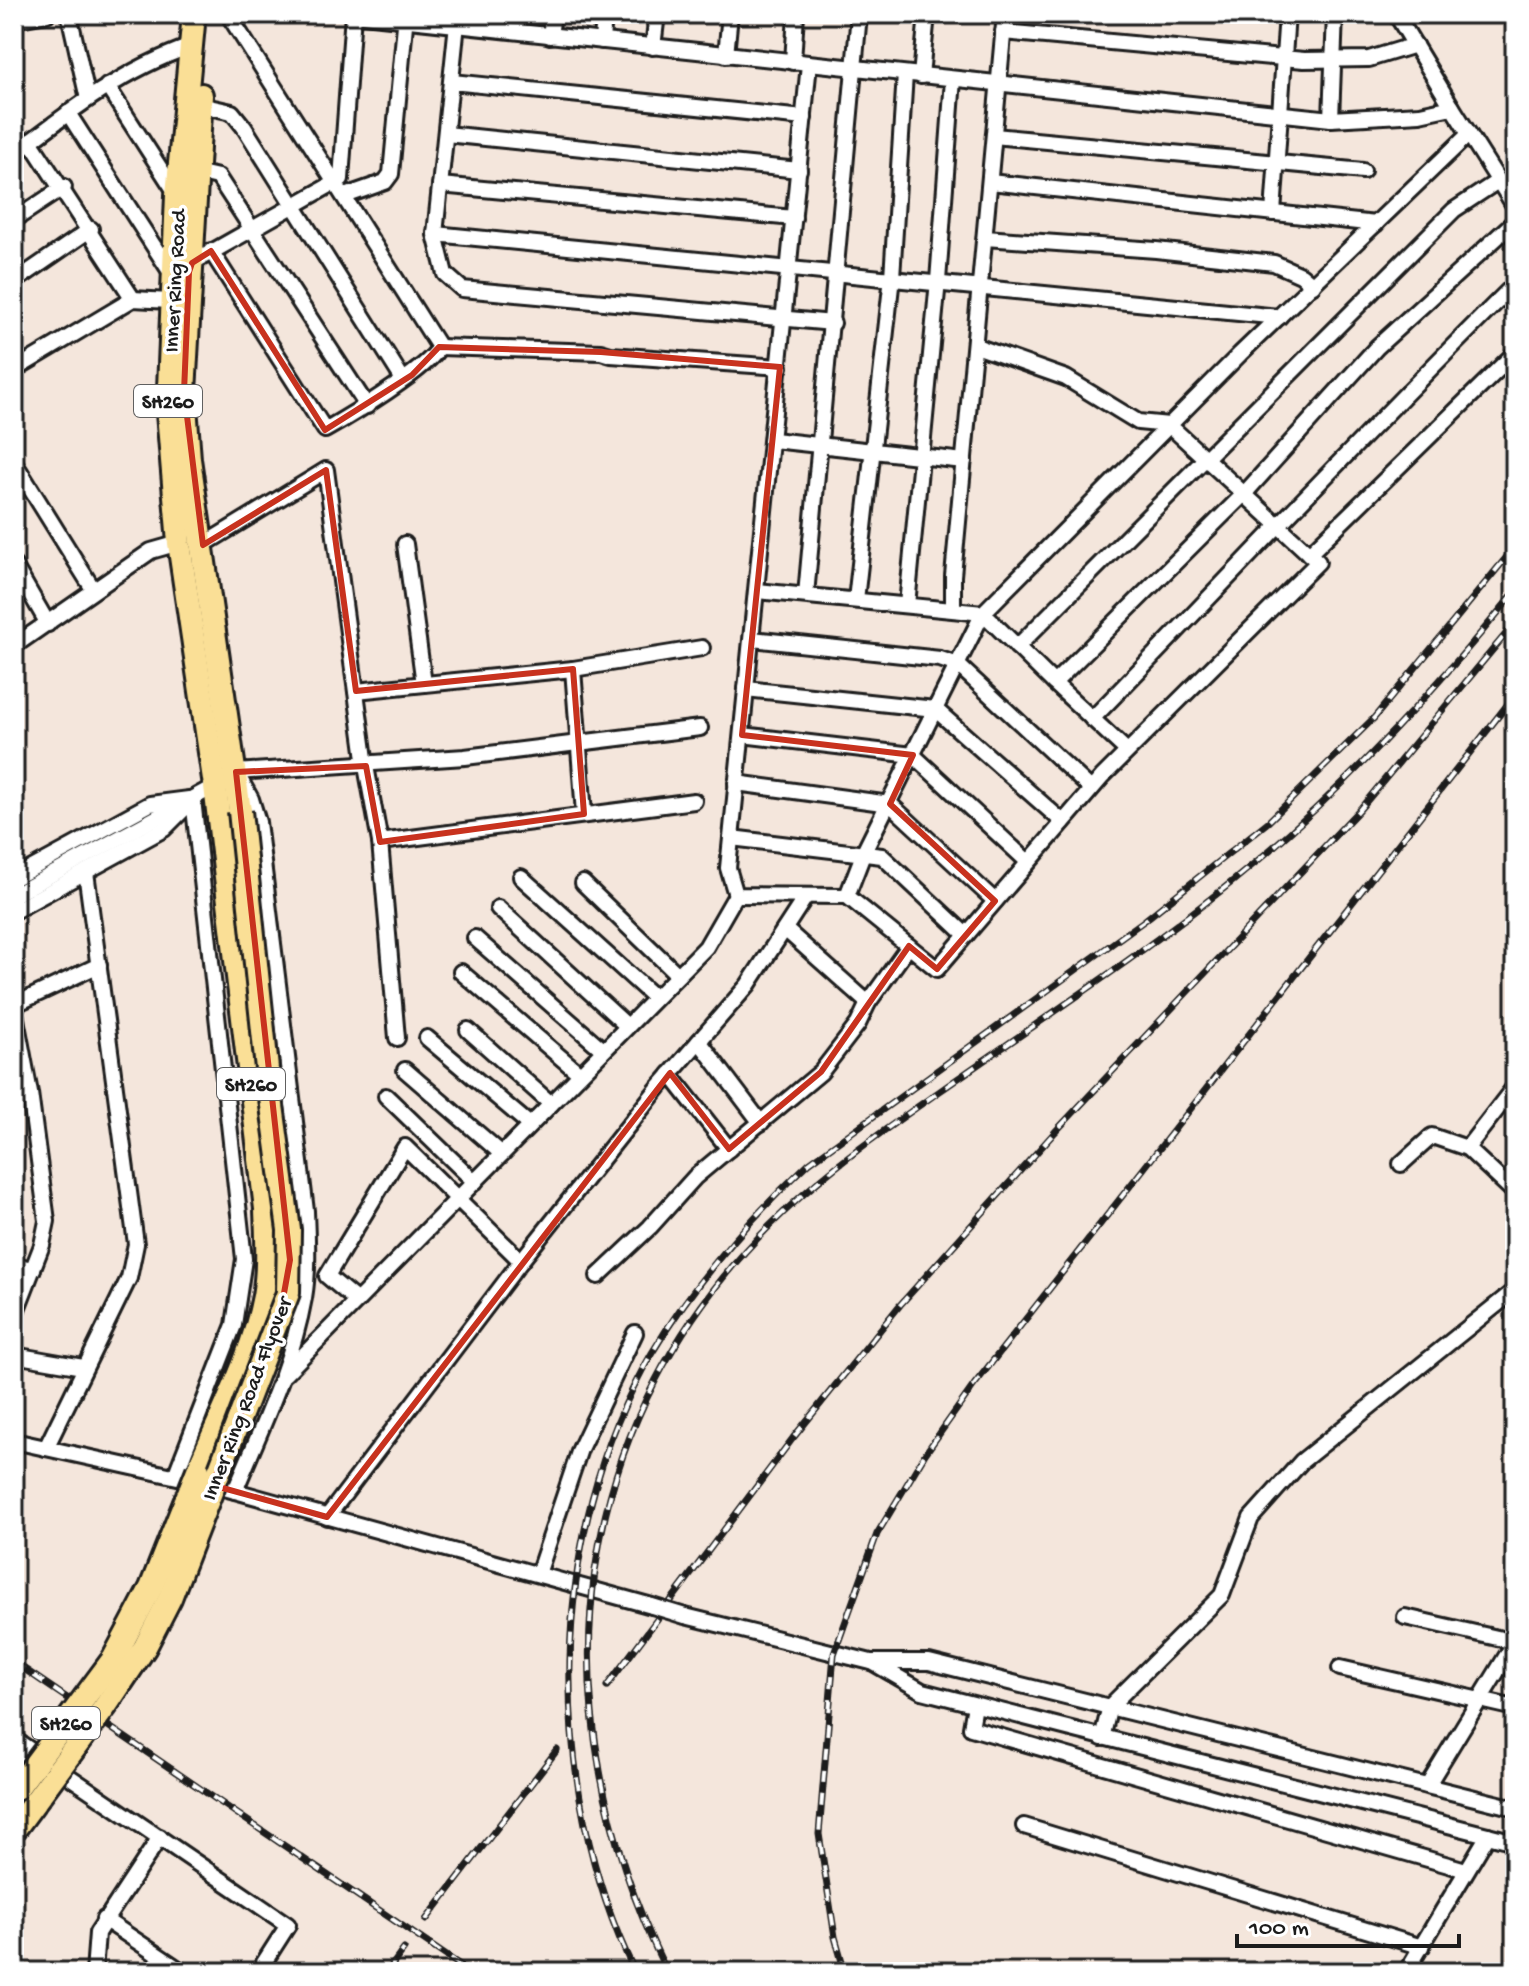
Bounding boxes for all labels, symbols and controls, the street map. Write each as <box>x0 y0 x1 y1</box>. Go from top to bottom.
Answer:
street label: Inner Ring Road <box>160 207 194 353</box>
road number: SH260 <box>134 385 202 417</box>
road number: SH260 <box>217 1068 285 1100</box>
street label: Inner Ring Road Flyover <box>198 1292 300 1505</box>
road number: SH260 <box>32 1707 100 1739</box>
scale bar <box>1237 1898 1459 1948</box>
text: 100 m <box>1248 1915 1309 1944</box>

